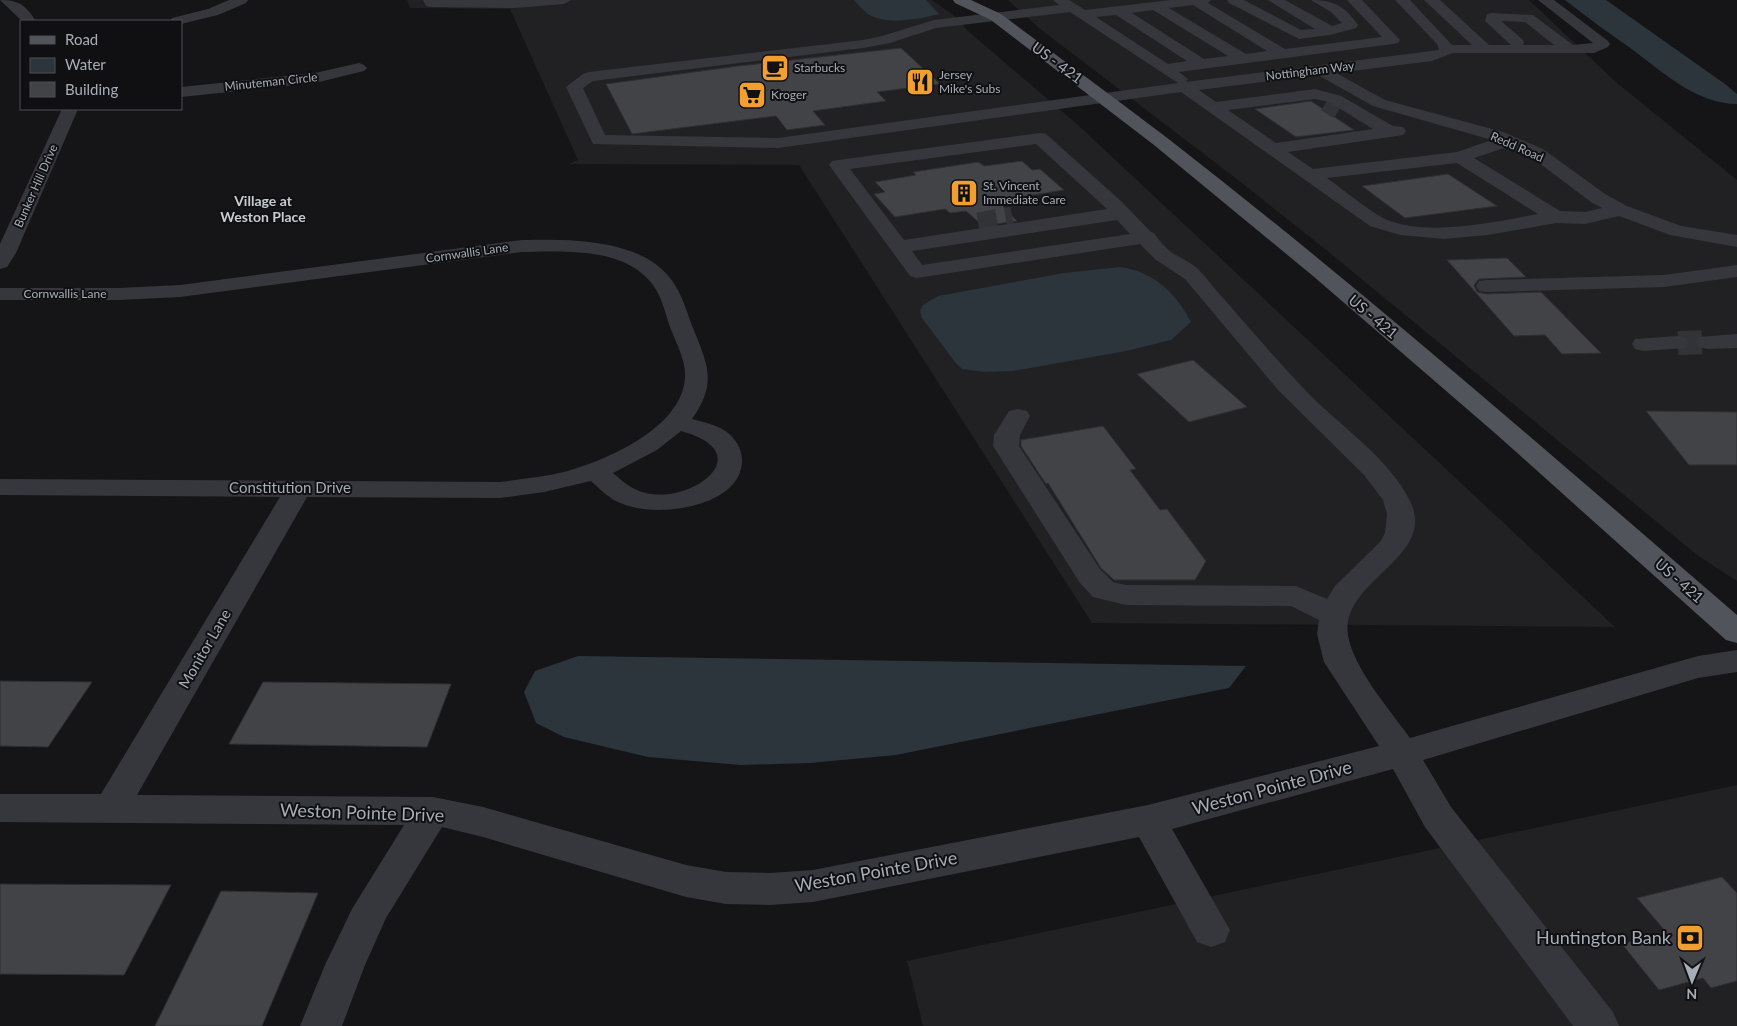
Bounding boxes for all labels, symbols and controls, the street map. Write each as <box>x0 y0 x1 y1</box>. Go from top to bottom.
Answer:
legend <box>20 20 182 110</box>
text: Road <box>65 30 98 48</box>
street label: US - 421 <box>1029 38 1087 87</box>
cafe icon: Starbucks <box>760 53 790 83</box>
text: Water <box>65 55 106 73</box>
street label: Nottingham Way <box>1265 58 1356 83</box>
place label: Starbucks <box>794 60 845 75</box>
restaurant icon: Jersey Mike's Subs <box>905 67 935 97</box>
place label: Jersey Mike's Subs <box>939 67 1000 96</box>
street label: Minuteman Circle <box>224 69 318 94</box>
text: Building <box>65 80 118 98</box>
supermarket icon: Kroger <box>737 80 767 110</box>
place label: Kroger <box>771 87 807 102</box>
street label: Redd Road <box>1488 128 1546 165</box>
street label: Bunker Hill Drive <box>10 142 61 230</box>
building icon: St. Vincent Immediate Care <box>949 178 979 208</box>
place label: St. Vincent Immediate Care <box>983 178 1066 207</box>
district label: Village at Weston Place <box>220 192 306 225</box>
street label: Cornwallis Lane <box>425 239 509 266</box>
street label: Cornwallis Lane <box>23 286 107 301</box>
street label: US - 421 <box>1345 291 1402 342</box>
street label: Constitution Drive <box>229 478 351 496</box>
street label: US - 421 <box>1652 554 1708 606</box>
street label: Monitor Lane <box>174 606 234 691</box>
street label: Weston Pointe Drive <box>1189 755 1354 819</box>
street label: Weston Pointe Drive <box>279 798 445 826</box>
street label: Weston Pointe Drive <box>793 846 959 896</box>
bank icon: Huntington Bank <box>1675 923 1705 953</box>
place label: Huntington Bank <box>1536 926 1672 948</box>
north arrow <box>1667 956 1717 1006</box>
text: N <box>1686 986 1697 1003</box>

